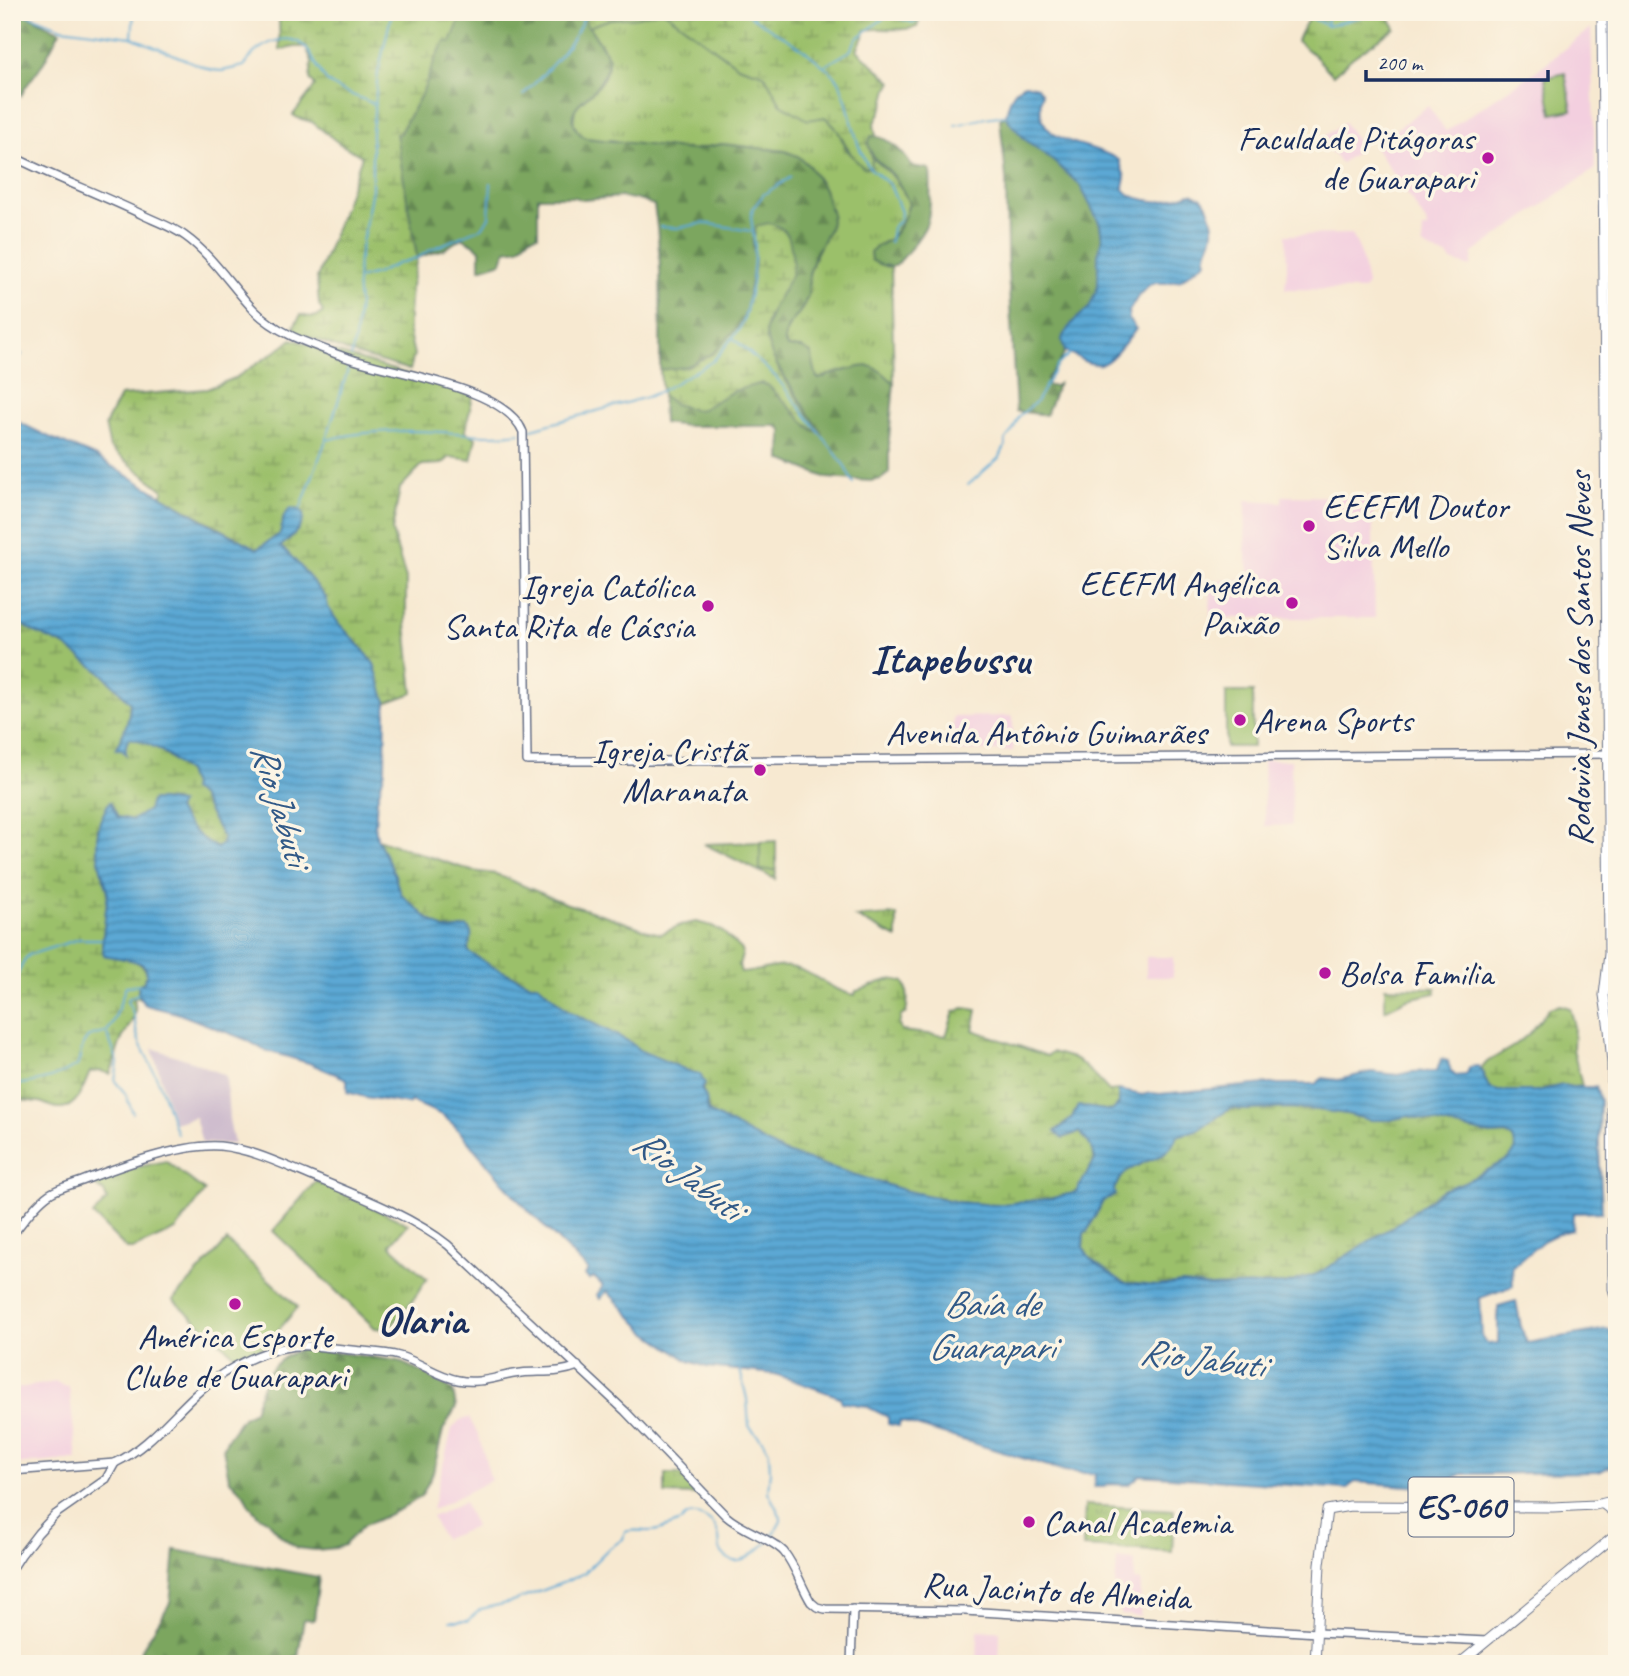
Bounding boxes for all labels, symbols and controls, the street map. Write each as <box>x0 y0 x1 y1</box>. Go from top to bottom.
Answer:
scale bar <box>1366 38 1548 82</box>
text: 200 m <box>1377 50 1424 76</box>
place label: Faculdade Pitágoras de Guarapari <box>1238 116 1478 201</box>
marker: Faculdade Pitágoras de Guarapari <box>1480 150 1496 166</box>
street label: Rodovia Jones dos Santos Neves <box>1557 469 1602 846</box>
place label: EEEFM Doutor Silva Mello <box>1323 484 1511 569</box>
marker: EEEFM Doutor Silva Mello <box>1301 518 1317 534</box>
place label: EEEFM Angélica Paixão <box>1079 561 1280 646</box>
place label: Igreja Católica Santa Rita de Cássia <box>443 564 696 649</box>
marker: EEEFM Angélica Paixão <box>1284 595 1300 611</box>
marker: Igreja Católica Santa Rita de Cássia <box>700 598 716 614</box>
district label: Itapebussu <box>870 633 1033 686</box>
place label: Arena Sports <box>1254 698 1415 743</box>
street label: Avenida Antônio Guimarães <box>886 710 1209 755</box>
marker: Arena Sports <box>1232 712 1248 728</box>
place label: Igreja Cristã Maranata <box>592 728 750 813</box>
water label: Rio Jabuti <box>240 738 324 879</box>
marker: Igreja Cristã Maranata <box>752 762 768 778</box>
place label: Bolsa Familia <box>1339 951 1495 996</box>
marker: Bolsa Familia <box>1317 965 1333 981</box>
water label: Rio Jabuti <box>624 1118 759 1236</box>
water label: Baía de Guarapari <box>928 1280 1063 1370</box>
district label: Olaria <box>377 1294 470 1347</box>
marker: América Esporte Clube de Guarapari <box>227 1296 243 1312</box>
place label: América Esporte Clube de Guarapari <box>124 1314 351 1399</box>
water label: Rio Jabuti <box>1138 1327 1275 1390</box>
road number: ES-060 <box>1408 1478 1514 1536</box>
place label: Canal Academia <box>1043 1500 1234 1545</box>
marker: Canal Academia <box>1021 1514 1037 1530</box>
street label: Rua Jacinto de Almeida <box>921 1562 1194 1621</box>

